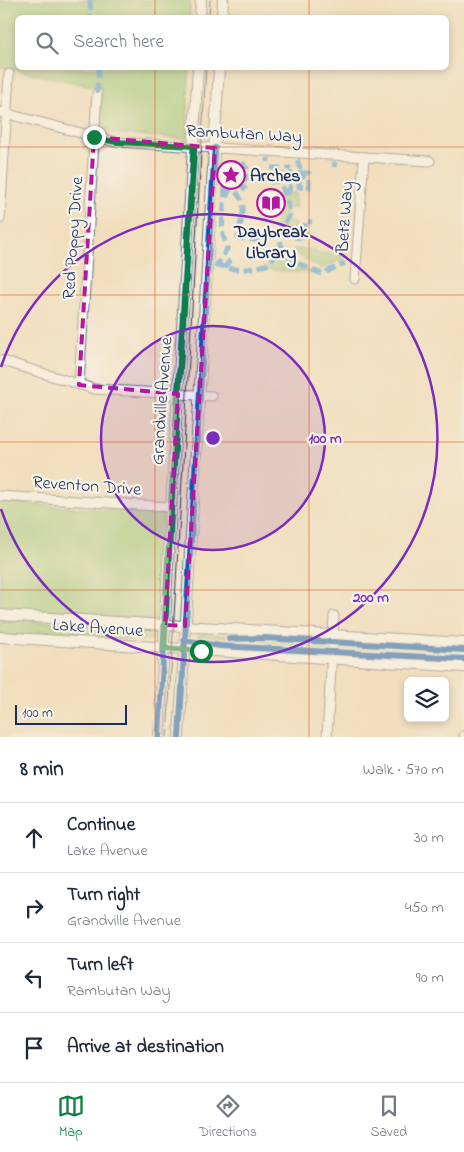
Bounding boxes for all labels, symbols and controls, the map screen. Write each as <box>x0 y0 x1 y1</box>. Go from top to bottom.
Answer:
search box <box>15 15 449 70</box>
icon: search <box>33 29 61 57</box>
text: Search here <box>73 29 164 56</box>
street label: Rambutan Way <box>185 119 303 151</box>
route end <box>83 126 106 149</box>
place icon: Arches <box>216 160 246 190</box>
place label: Arches <box>250 164 300 190</box>
street label: Red Poppy Drive <box>57 175 91 300</box>
street label: Betz Way <box>330 180 361 255</box>
library icon: Daybreak Library <box>256 188 286 218</box>
place label: Daybreak Library <box>233 220 309 268</box>
street label: Grandville Avenue <box>146 335 180 466</box>
text: 100 m <box>308 428 342 450</box>
centre of rings <box>204 429 222 447</box>
street label: Reventon Drive <box>32 470 143 504</box>
text: 200 m <box>352 587 389 609</box>
street label: Lake Avenue <box>52 613 145 645</box>
route start <box>190 640 213 663</box>
map controls <box>404 677 449 722</box>
button: layers <box>404 677 449 722</box>
scale bar <box>15 702 128 725</box>
text: 100 m <box>22 703 53 724</box>
text: 8 min <box>20 755 64 785</box>
text: Walk · 570 m <box>363 758 444 782</box>
text: Continue <box>67 812 135 839</box>
icon: ahead <box>20 824 48 852</box>
text: 30 m <box>414 826 444 850</box>
text: Lake Avenue <box>67 839 148 863</box>
text: Turn right <box>67 882 140 909</box>
icon: right <box>20 894 48 922</box>
text: 450 m <box>405 896 444 920</box>
text: Grandville Avenue <box>67 909 181 933</box>
text: Turn left <box>67 952 134 979</box>
icon: left <box>20 964 48 992</box>
text: 90 m <box>416 966 444 990</box>
text: Rambutan Way <box>67 979 170 1003</box>
icon: arrive <box>20 1034 48 1062</box>
text: Arrive at destination <box>67 1034 224 1061</box>
tab: Map <box>57 1092 85 1143</box>
tab: Directions <box>199 1092 257 1143</box>
tab: Saved <box>371 1092 407 1143</box>

